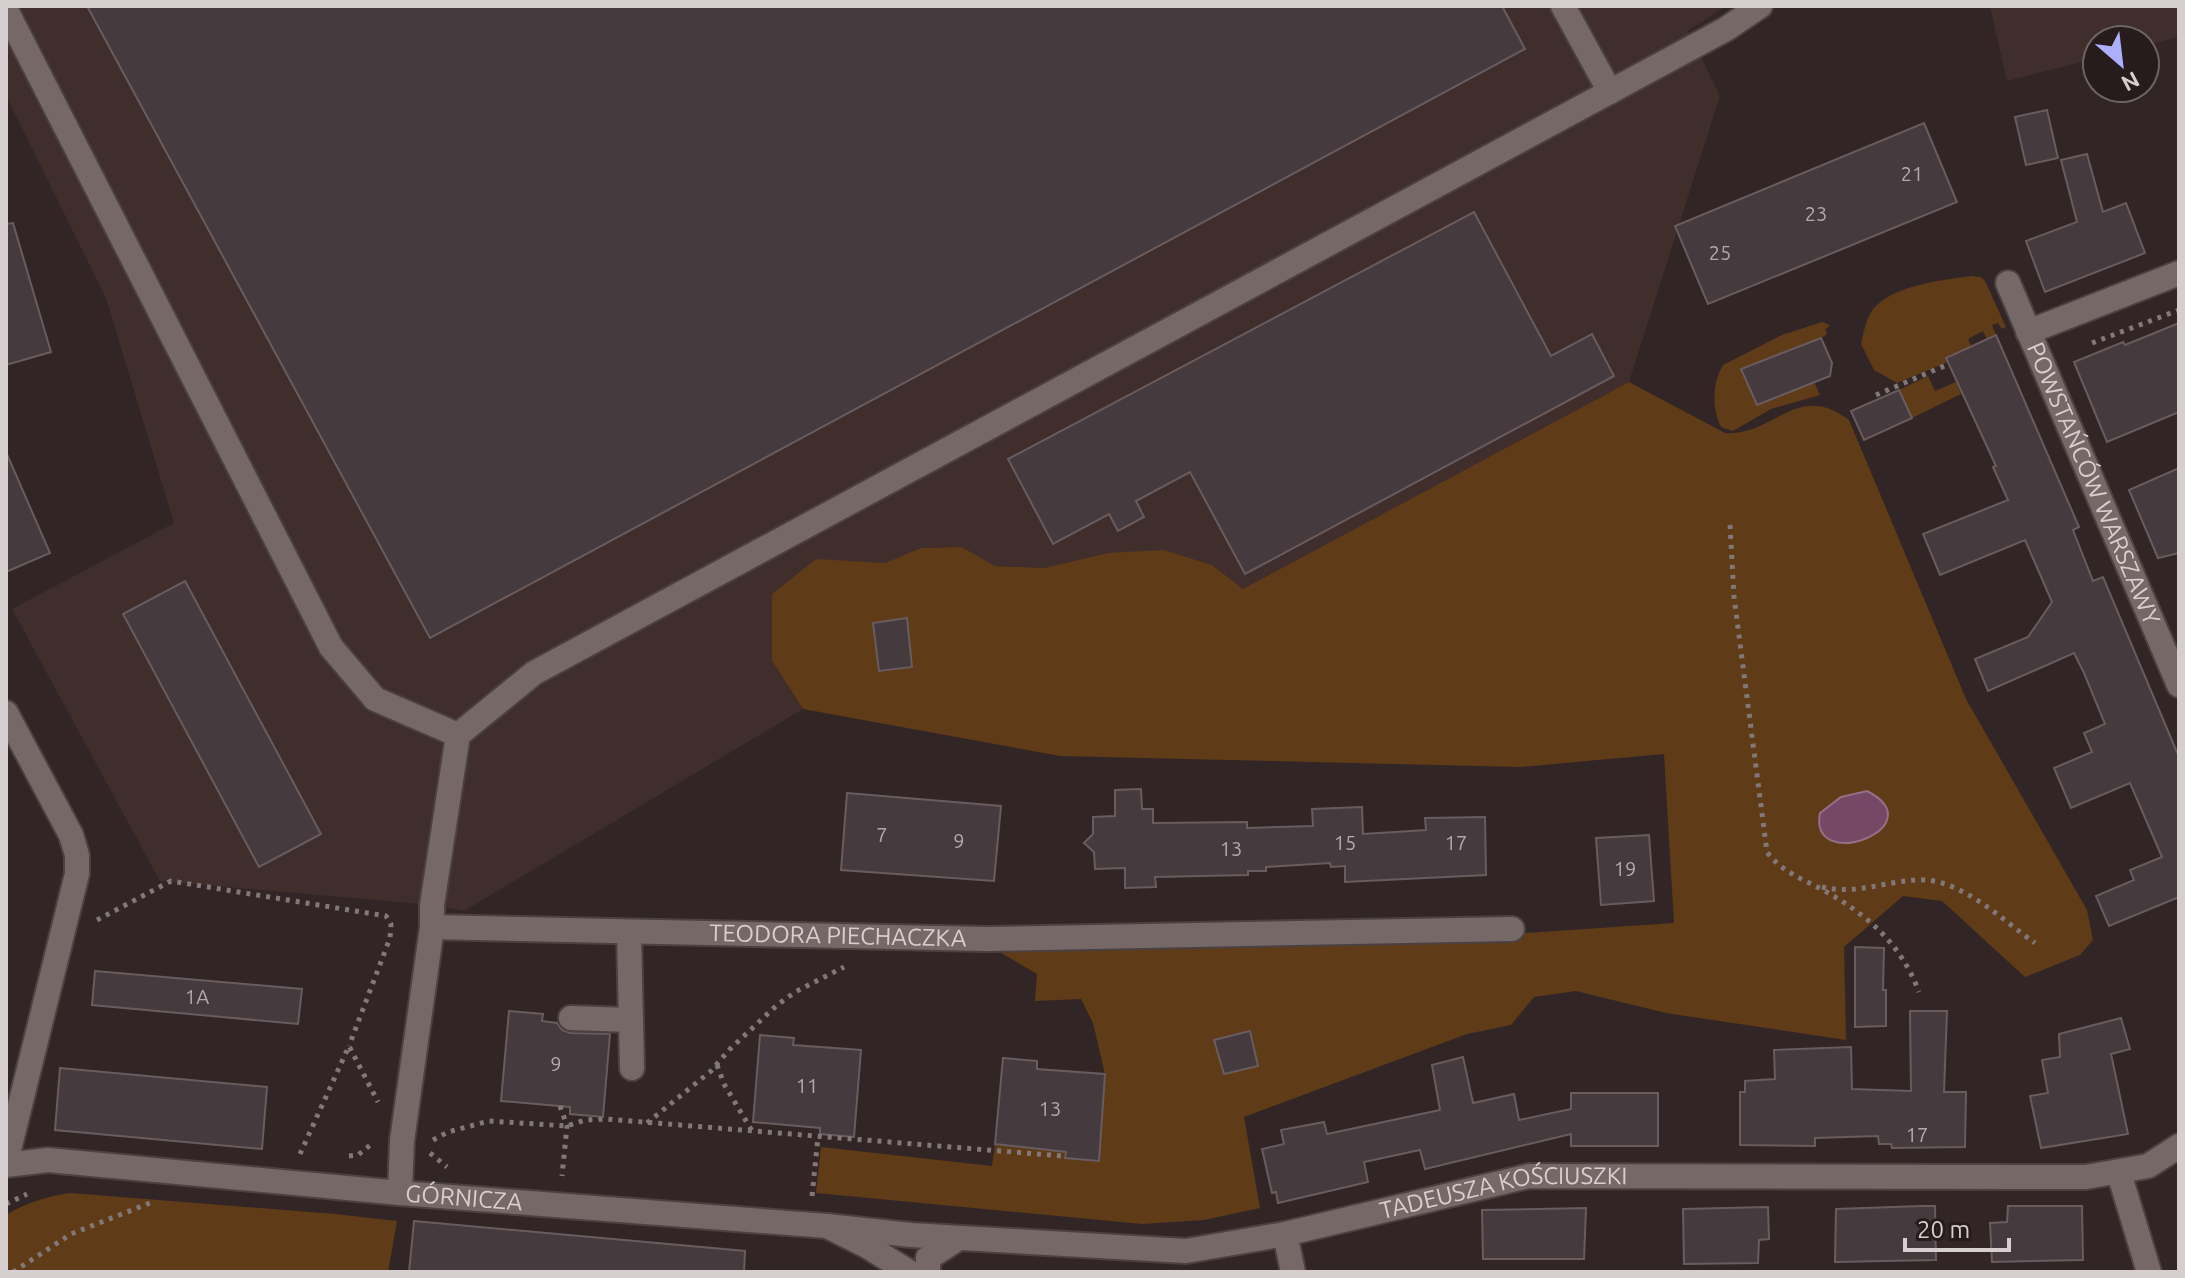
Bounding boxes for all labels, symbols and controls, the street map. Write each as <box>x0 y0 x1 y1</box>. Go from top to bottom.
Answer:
north arrow <box>2081 24 2161 104</box>
text: N <box>2118 67 2144 97</box>
house number: 21 <box>1901 162 1923 185</box>
house number: 23 <box>1805 202 1827 225</box>
house number: 25 <box>1709 241 1731 264</box>
street label: POWSTAŃCÓW WARSZAWY <box>2022 338 2166 629</box>
house number: 7 <box>876 823 888 846</box>
house number: 9 <box>953 829 965 852</box>
house number: 15 <box>1334 831 1356 854</box>
house number: 17 <box>1445 831 1467 854</box>
house number: 13 <box>1220 837 1242 860</box>
house number: 19 <box>1614 857 1636 880</box>
street label: TEODORA PIECHACZKA <box>709 919 967 952</box>
house number: 1A <box>185 985 209 1008</box>
house number: 9 <box>550 1052 562 1075</box>
house number: 11 <box>796 1074 818 1097</box>
house number: 13 <box>1039 1097 1061 1120</box>
house number: 17 <box>1906 1123 1928 1146</box>
street label: TADEUSZA KOŚCIUSZKI <box>1377 1161 1628 1224</box>
street label: GÓRNICZA <box>404 1179 524 1215</box>
scale bar <box>1905 1202 2009 1252</box>
text: 20 m <box>1917 1216 1970 1243</box>

